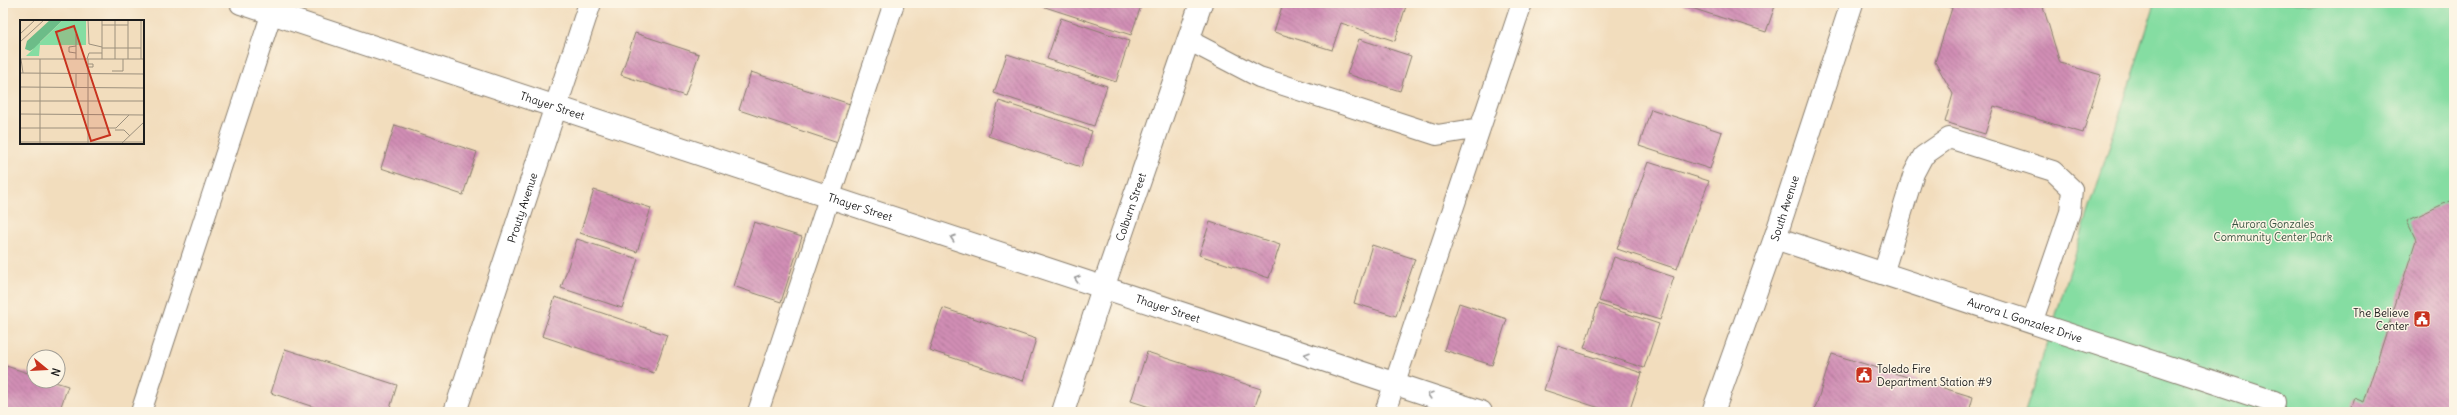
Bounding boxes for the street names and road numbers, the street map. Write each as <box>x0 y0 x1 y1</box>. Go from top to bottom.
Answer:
street label: Thayer Street <box>518 89 587 123</box>
street label: Prouty Avenue <box>504 171 541 245</box>
street label: Colburn Street <box>1113 171 1149 243</box>
street label: South Avenue <box>1767 174 1802 243</box>
street label: Thayer Street <box>826 190 895 224</box>
street label: Thayer Street <box>1134 292 1202 326</box>
street label: Aurora L Gonzalez Drive <box>1966 295 2084 346</box>

